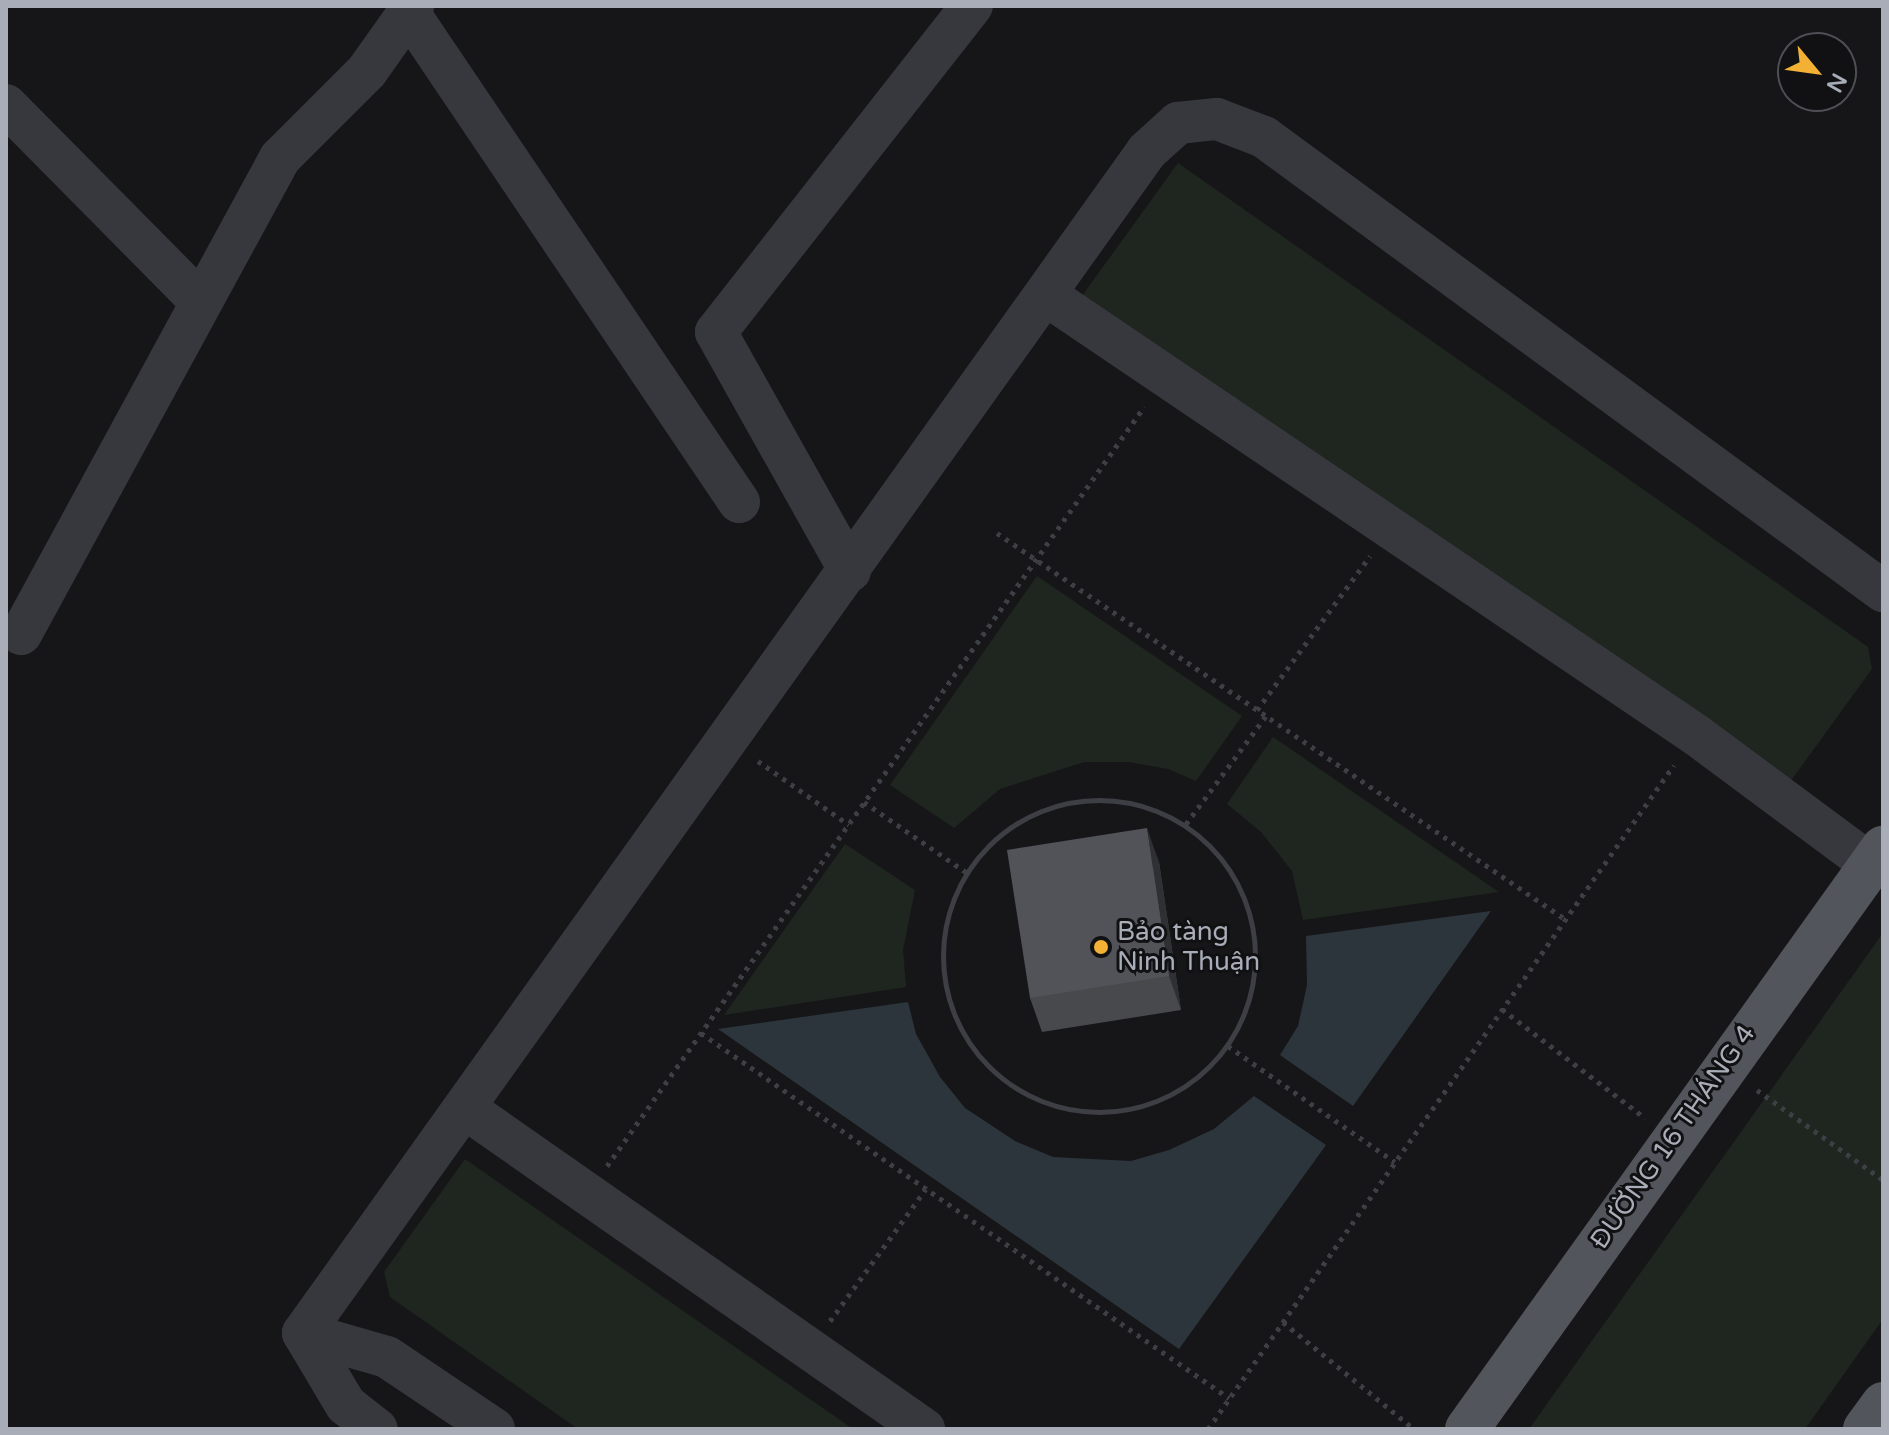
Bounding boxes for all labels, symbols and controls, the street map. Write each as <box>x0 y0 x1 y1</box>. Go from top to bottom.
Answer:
north arrow <box>1777 32 1857 112</box>
text: N <box>1821 69 1852 97</box>
place label: Bảo tàng Ninh Thuận <box>1117 916 1260 978</box>
marker: Bảo tàng Ninh Thuận <box>1092 938 1110 956</box>
street label: ĐƯỜNG 16 THÁNG 4 <box>1584 1019 1762 1255</box>

